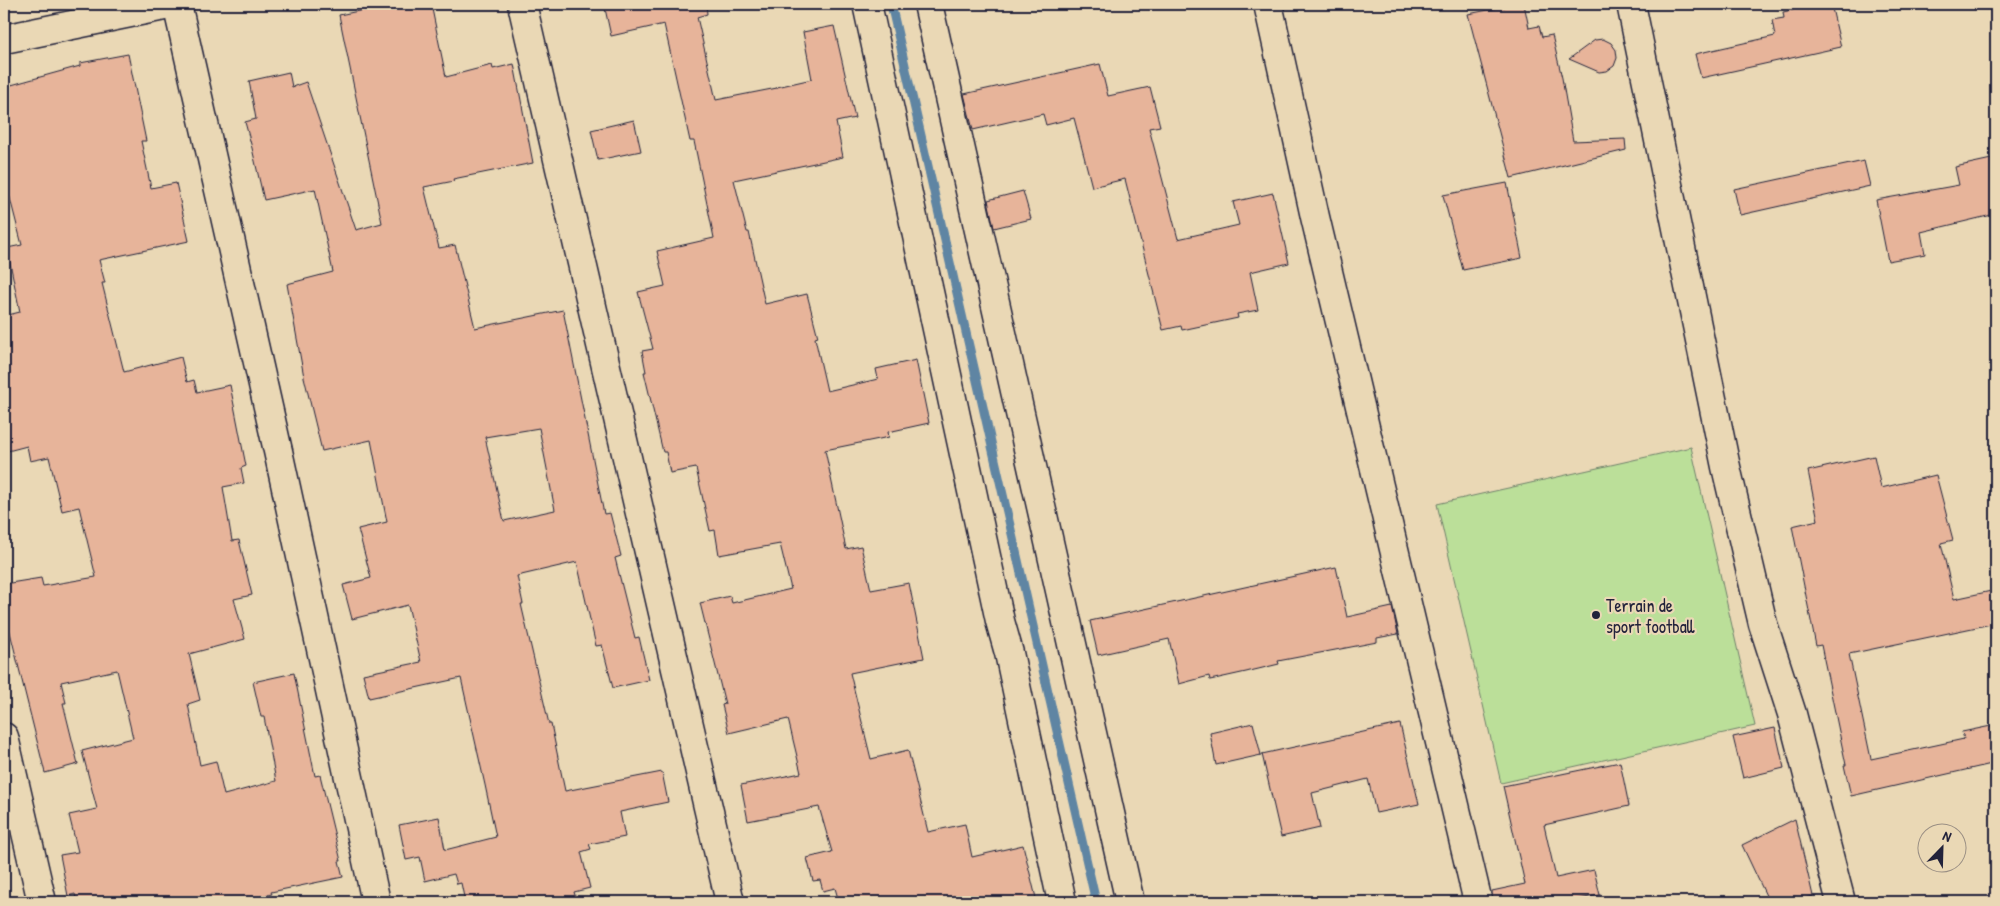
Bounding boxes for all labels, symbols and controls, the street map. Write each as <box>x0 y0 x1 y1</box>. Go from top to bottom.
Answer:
place label: Terrain de sport football <box>1606 593 1695 639</box>
marker: Terrain de sport football <box>1590 609 1602 621</box>
north arrow <box>1918 824 1968 874</box>
text: N <box>1940 825 1955 846</box>

